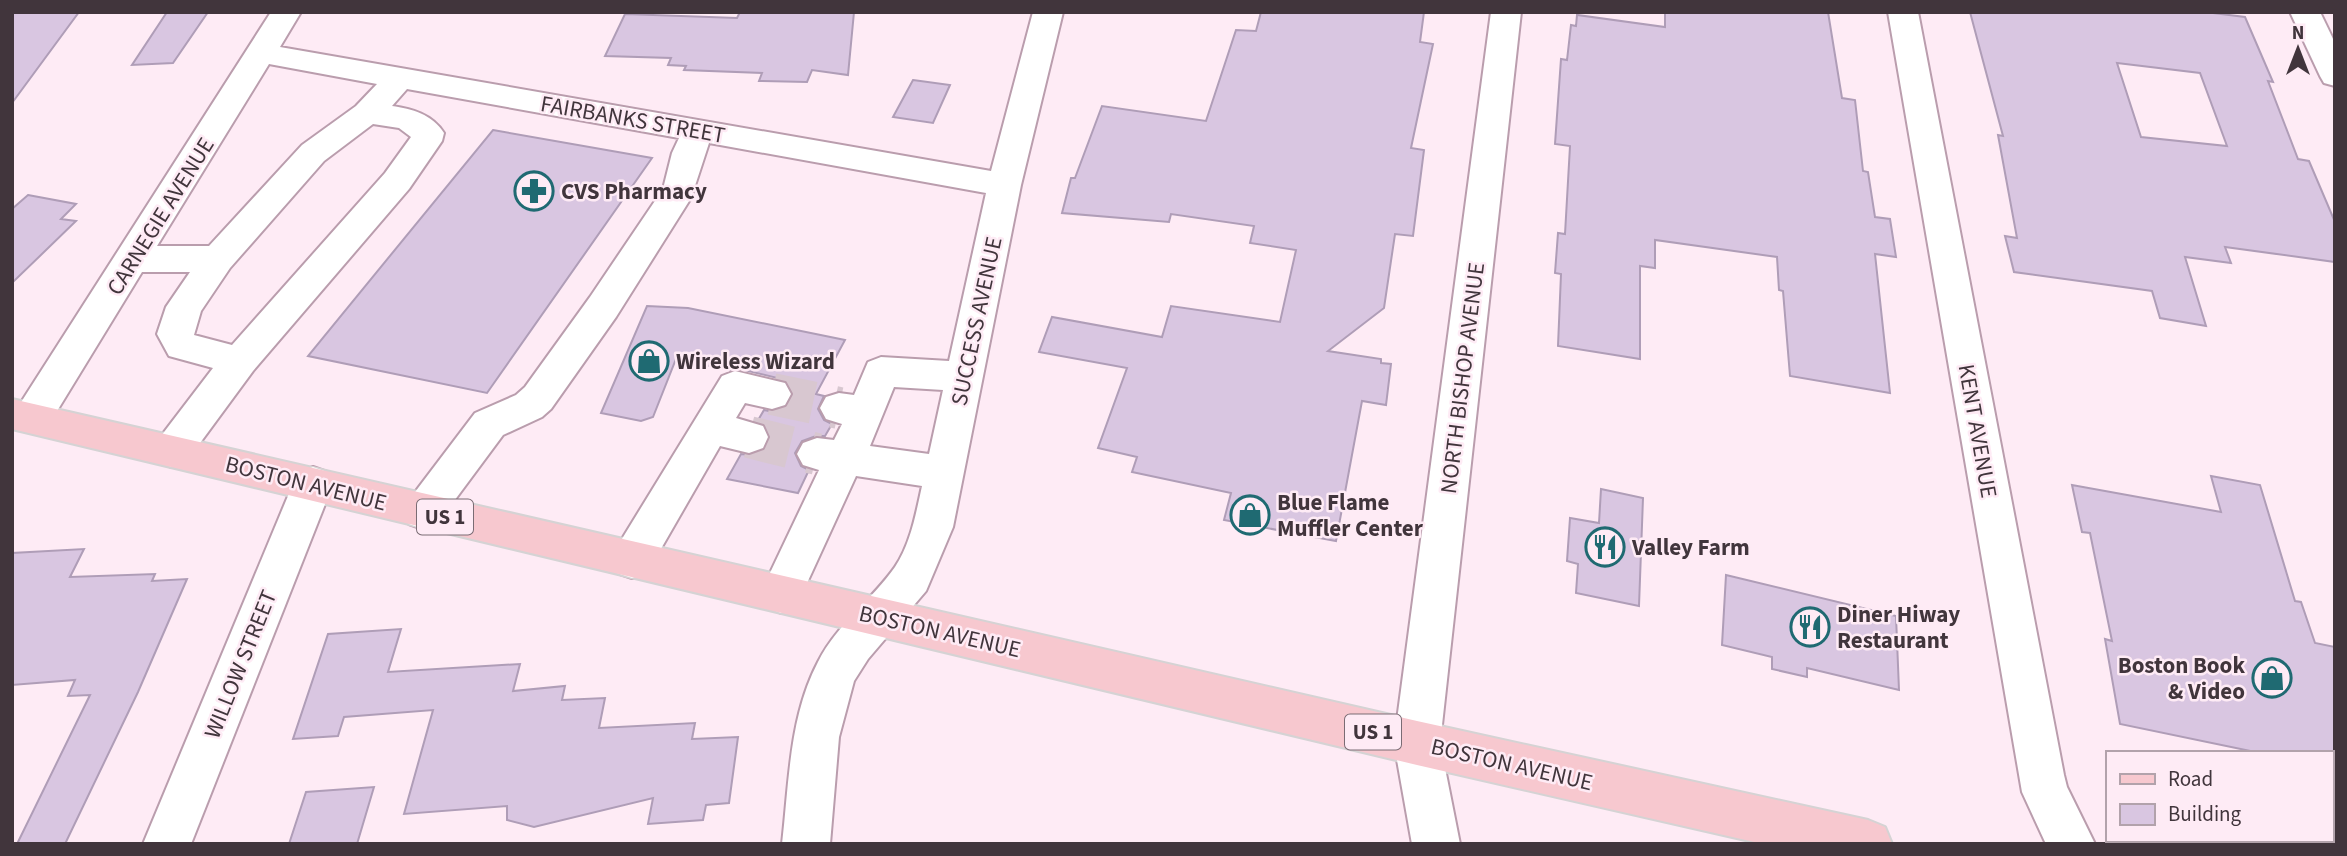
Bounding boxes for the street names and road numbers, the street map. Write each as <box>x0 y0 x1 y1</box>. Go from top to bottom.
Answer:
street label: FAIRBANKS STREET <box>538 87 728 152</box>
street label: CARNEGIE AVENUE <box>99 131 222 302</box>
street label: SUCCESS AVENUE <box>943 234 1010 409</box>
street label: NORTH BISHOP AVENUE <box>1432 261 1493 495</box>
street label: KENT AVENUE <box>1950 362 2005 501</box>
street label: BOSTON AVENUE <box>222 447 390 519</box>
road number: US 1 <box>417 500 473 534</box>
street label: WILLOW STREET <box>196 585 285 743</box>
street label: BOSTON AVENUE <box>856 597 1024 666</box>
road number: US 1 <box>1345 714 1401 750</box>
street label: BOSTON AVENUE <box>1428 730 1596 799</box>

